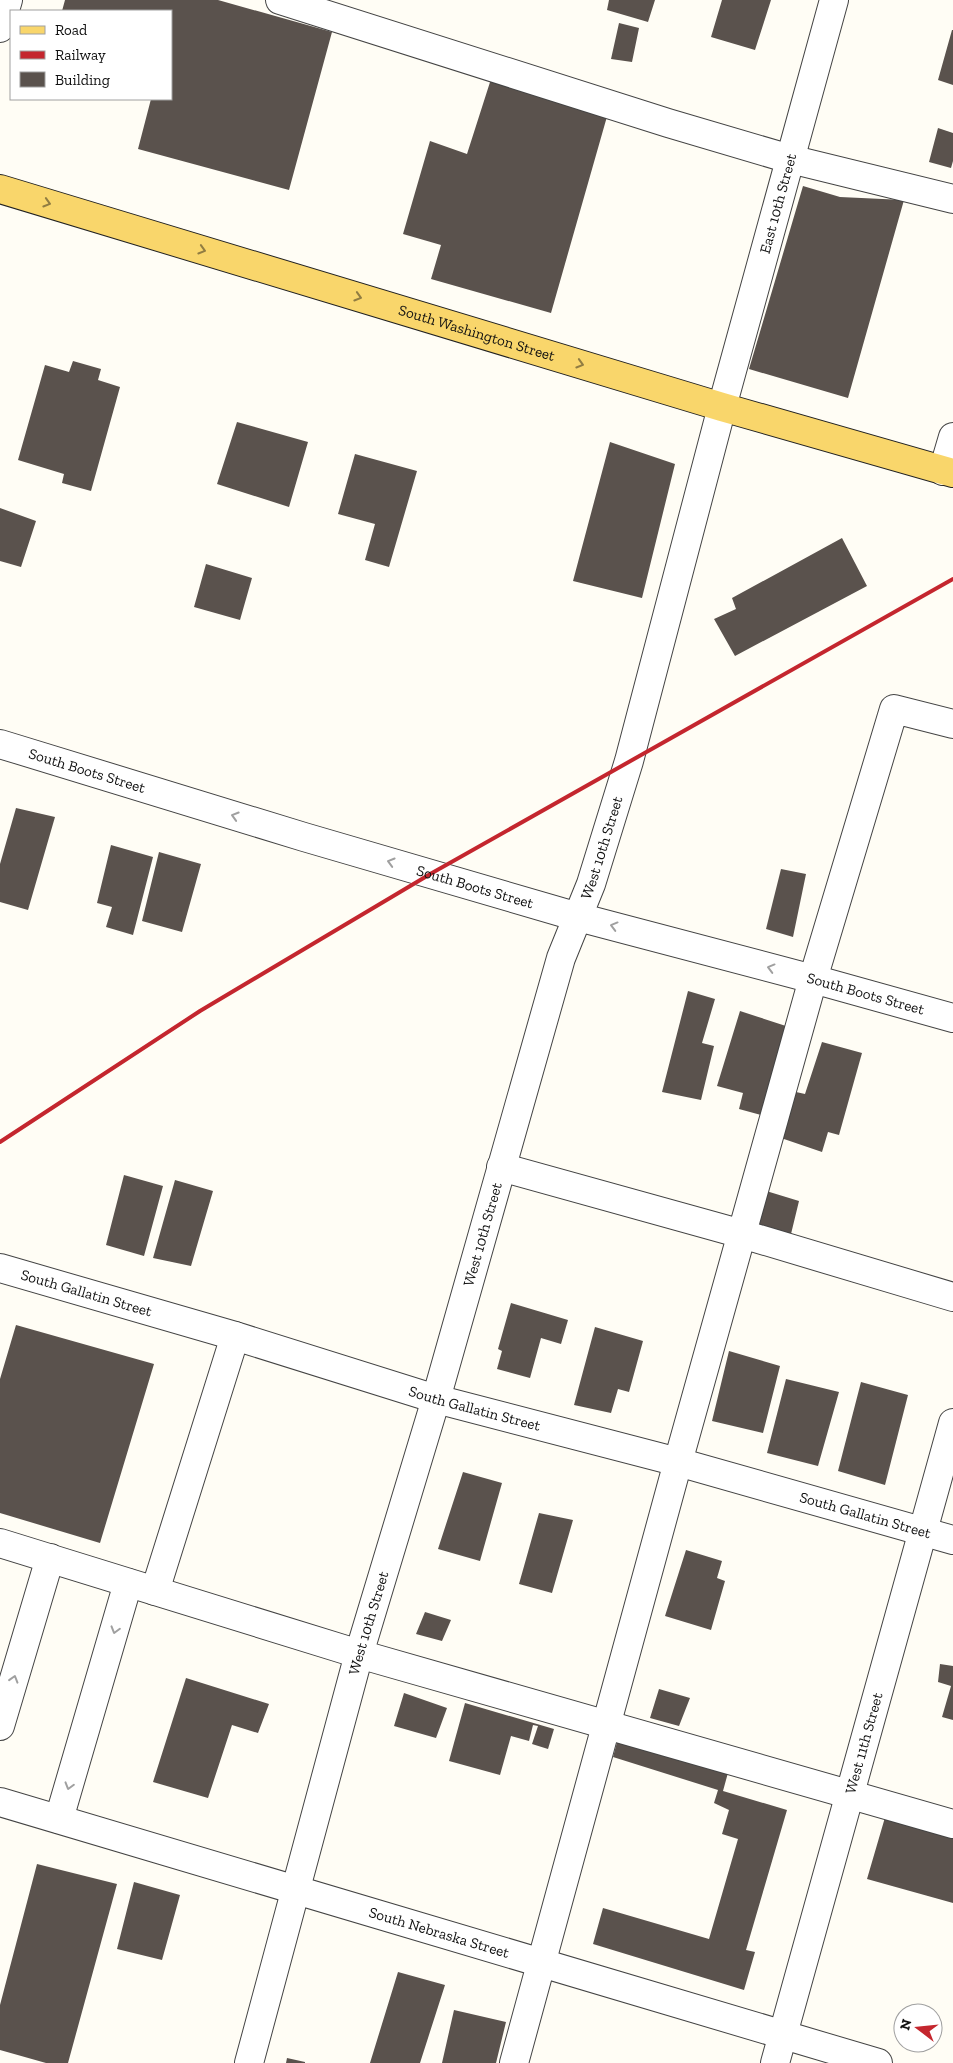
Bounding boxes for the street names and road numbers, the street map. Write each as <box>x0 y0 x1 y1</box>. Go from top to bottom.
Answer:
street label: East 10th Street <box>756 151 800 255</box>
street label: South Washington Street <box>396 301 557 365</box>
street label: South Boots Street <box>27 744 148 797</box>
street label: West 10th Street <box>577 794 627 902</box>
street label: South Boots Street <box>414 861 536 913</box>
street label: South Boots Street <box>805 969 927 1019</box>
street label: West 10th Street <box>459 1180 506 1288</box>
street label: South Gallatin Street <box>19 1266 155 1321</box>
street label: South Gallatin Street <box>406 1382 543 1435</box>
street label: South Gallatin Street <box>798 1488 933 1542</box>
street label: West 10th Street <box>345 1569 393 1677</box>
street label: West 11th Street <box>841 1690 887 1796</box>
street label: South Nebraska Street <box>367 1903 512 1962</box>

